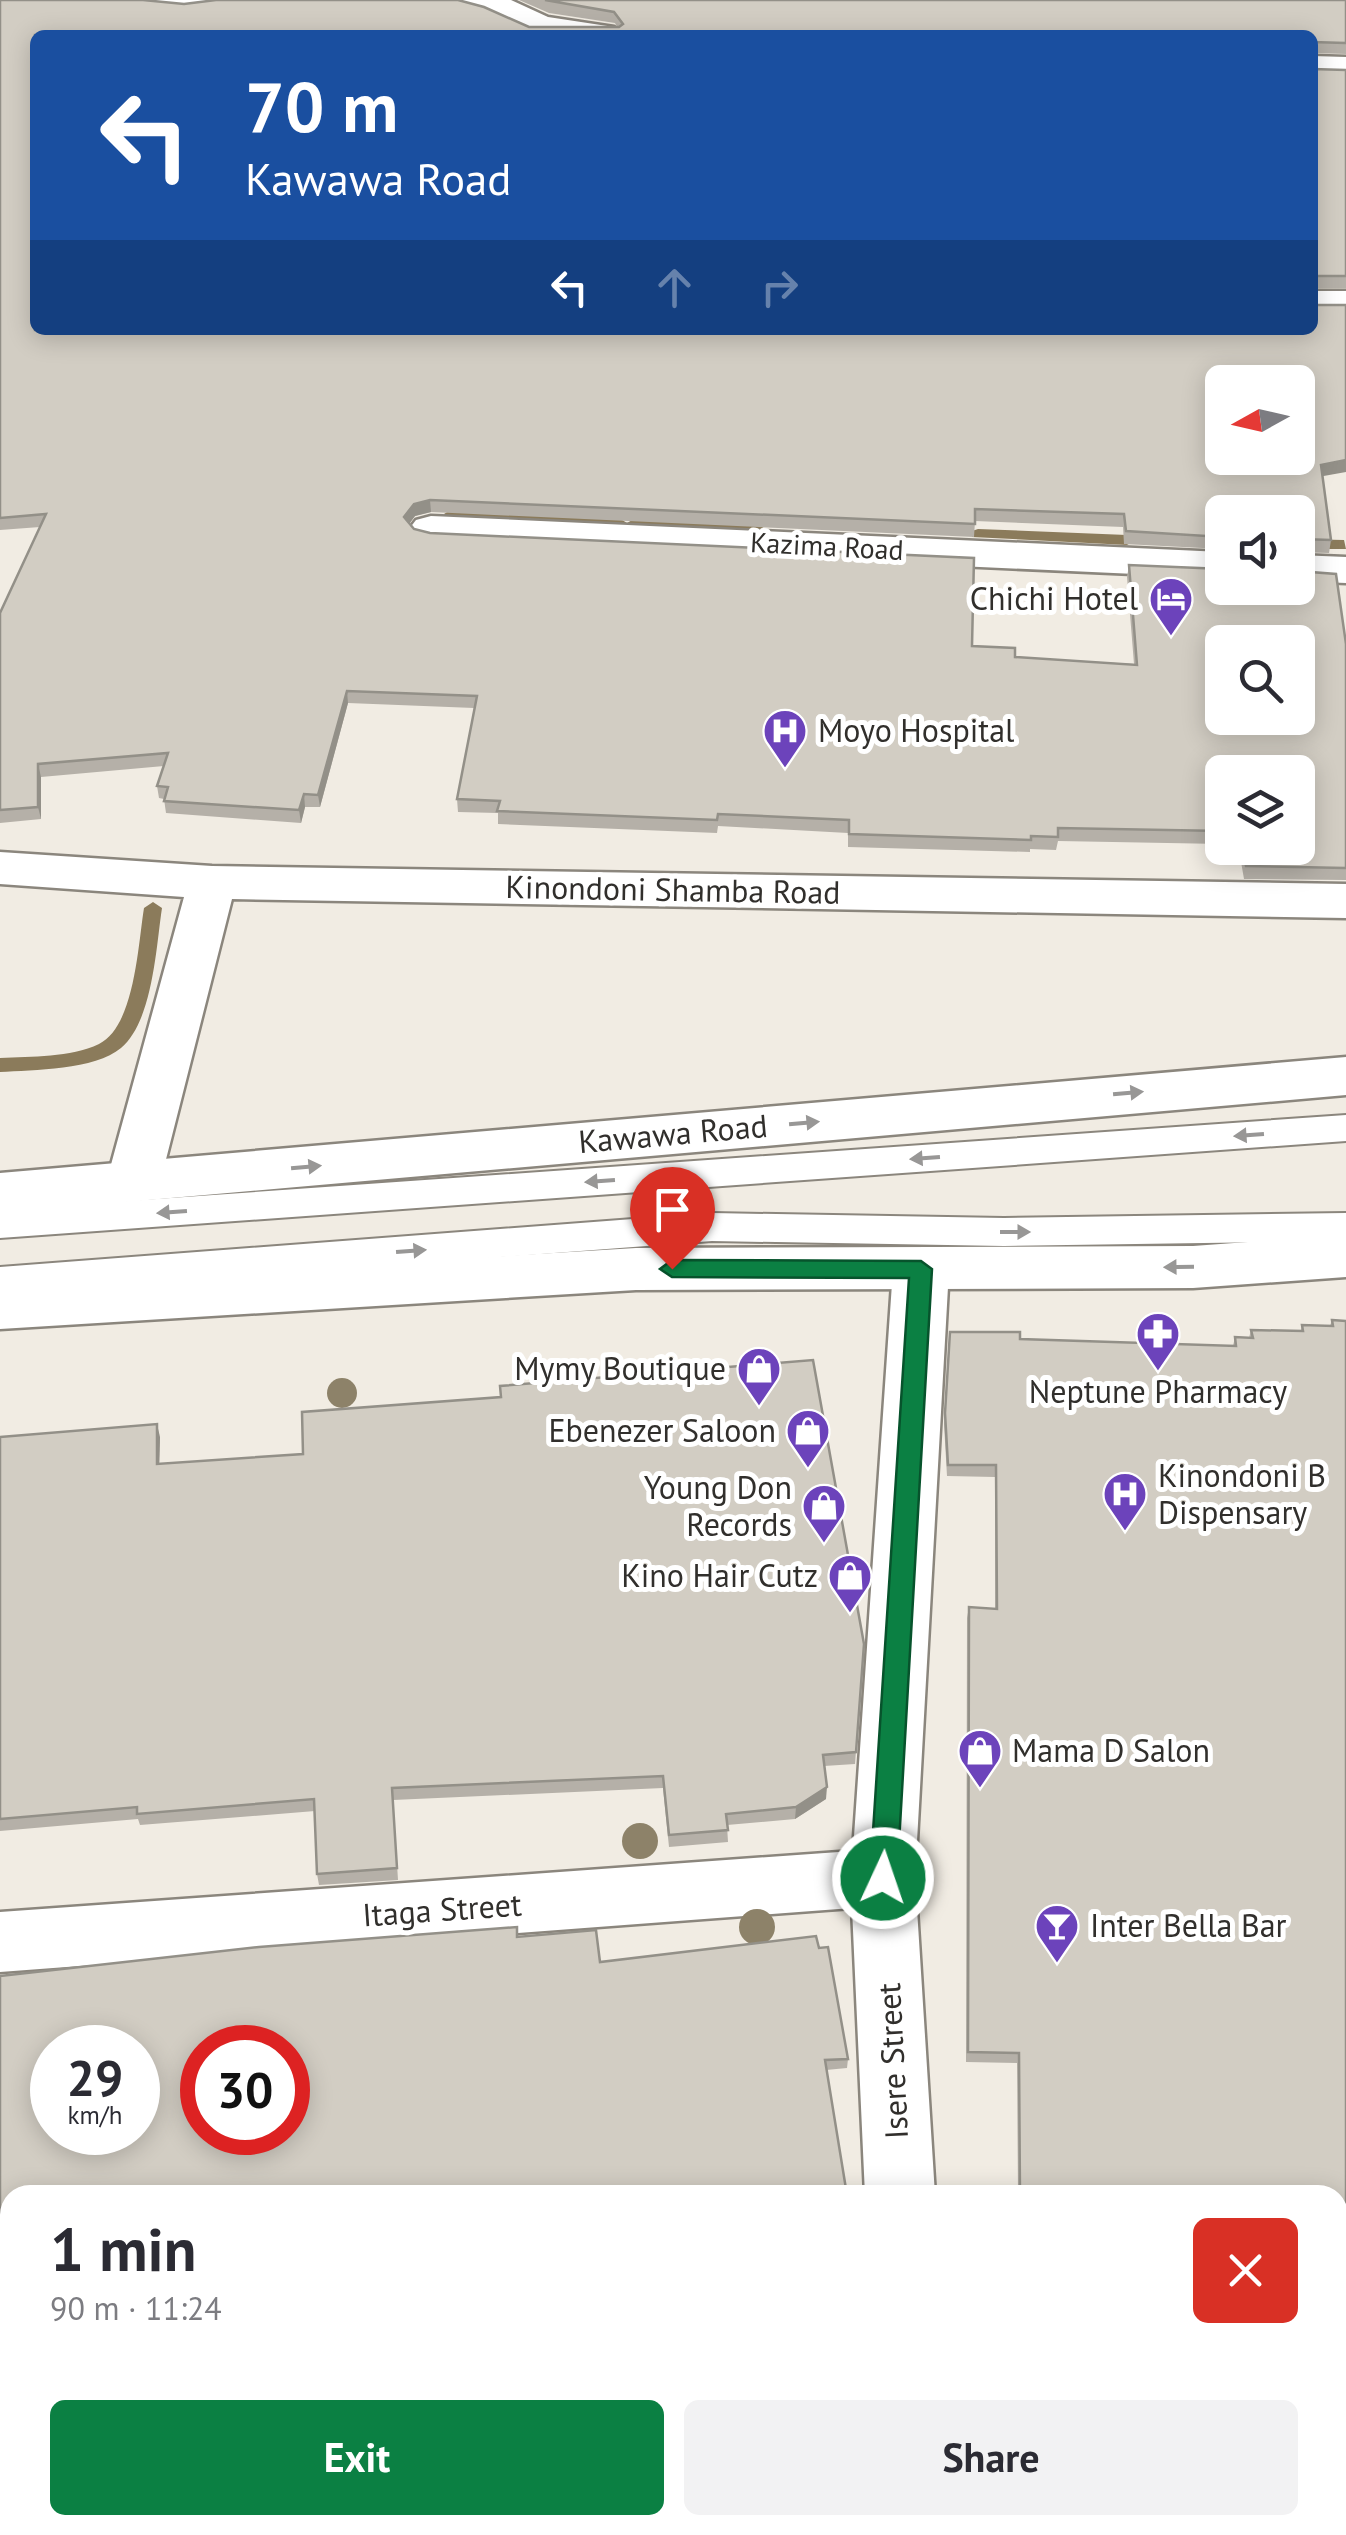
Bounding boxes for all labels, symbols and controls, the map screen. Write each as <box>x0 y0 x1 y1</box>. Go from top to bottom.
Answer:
text: 70 m <box>245 61 398 151</box>
icon: left <box>80 70 210 200</box>
text: Kawawa Road <box>245 149 512 207</box>
icon: left <box>542 260 597 315</box>
icon: ahead <box>647 260 702 315</box>
icon: right <box>752 260 807 315</box>
north arrow <box>1205 365 1315 475</box>
map controls <box>1205 365 1315 865</box>
button: sound <box>1205 495 1315 605</box>
street label: Kazima Road <box>749 523 905 568</box>
hotel icon: Chichi Hotel <box>1148 576 1194 637</box>
place label: Chichi Hotel <box>970 577 1139 619</box>
button: search <box>1205 625 1315 735</box>
hospital icon: Moyo Hospital <box>762 708 808 769</box>
place label: Moyo Hospital <box>818 709 1015 751</box>
button: layers <box>1205 755 1315 865</box>
street label: Kinondoni Shamba Road <box>505 865 841 913</box>
one-way arrow <box>1113 1085 1145 1101</box>
street label: Kawawa Road <box>577 1104 769 1162</box>
one-way arrow <box>789 1114 821 1130</box>
one-way arrow <box>1232 1127 1264 1143</box>
one-way arrow <box>908 1150 940 1166</box>
one-way arrow <box>291 1159 323 1175</box>
pin <box>630 1167 715 1270</box>
one-way arrow <box>584 1173 616 1189</box>
icon: arrive <box>645 1182 700 1237</box>
one-way arrow <box>155 1204 187 1220</box>
one-way arrow <box>1000 1224 1032 1240</box>
one-way arrow <box>396 1243 428 1259</box>
one-way arrow <box>1162 1260 1194 1276</box>
pharmacy icon: Neptune Pharmacy <box>1135 1311 1181 1372</box>
shop icon: Mymy Boutique <box>736 1346 782 1407</box>
place label: Mymy Boutique <box>514 1347 726 1389</box>
place label: Neptune Pharmacy <box>1029 1370 1287 1412</box>
shop icon: Ebenezer Saloon <box>785 1408 831 1469</box>
place label: Ebenezer Saloon <box>548 1409 776 1451</box>
place label: Kinondoni B Dispensary <box>1158 1454 1326 1533</box>
place label: Young Don Records <box>644 1466 792 1545</box>
hospital icon: Kinondoni B Dispensary <box>1102 1471 1148 1532</box>
shop icon: Young Don Records <box>801 1483 847 1544</box>
shop icon: Kino Hair Cutz <box>827 1553 873 1614</box>
place label: Kino Hair Cutz <box>621 1554 818 1596</box>
shop icon: Mama D Salon <box>957 1728 1003 1789</box>
place label: Mama D Salon <box>1012 1729 1210 1771</box>
position arrow <box>831 1826 935 1930</box>
street label: Itaga Street <box>361 1882 523 1936</box>
bar icon: Inter Bella Bar <box>1034 1903 1080 1964</box>
place label: Inter Bella Bar <box>1090 1904 1287 1946</box>
street label: Isere Street <box>867 1982 917 2140</box>
speed limit sign: 30 <box>180 2025 310 2155</box>
text: 29 <box>67 2045 123 2110</box>
text: km/h <box>68 2099 122 2131</box>
text: 1 min <box>50 2210 196 2288</box>
button: close <box>1193 2218 1298 2323</box>
text: 90 m · 11:24 <box>50 2287 222 2329</box>
button: Exit <box>50 2400 664 2515</box>
button: Share <box>684 2400 1298 2515</box>

